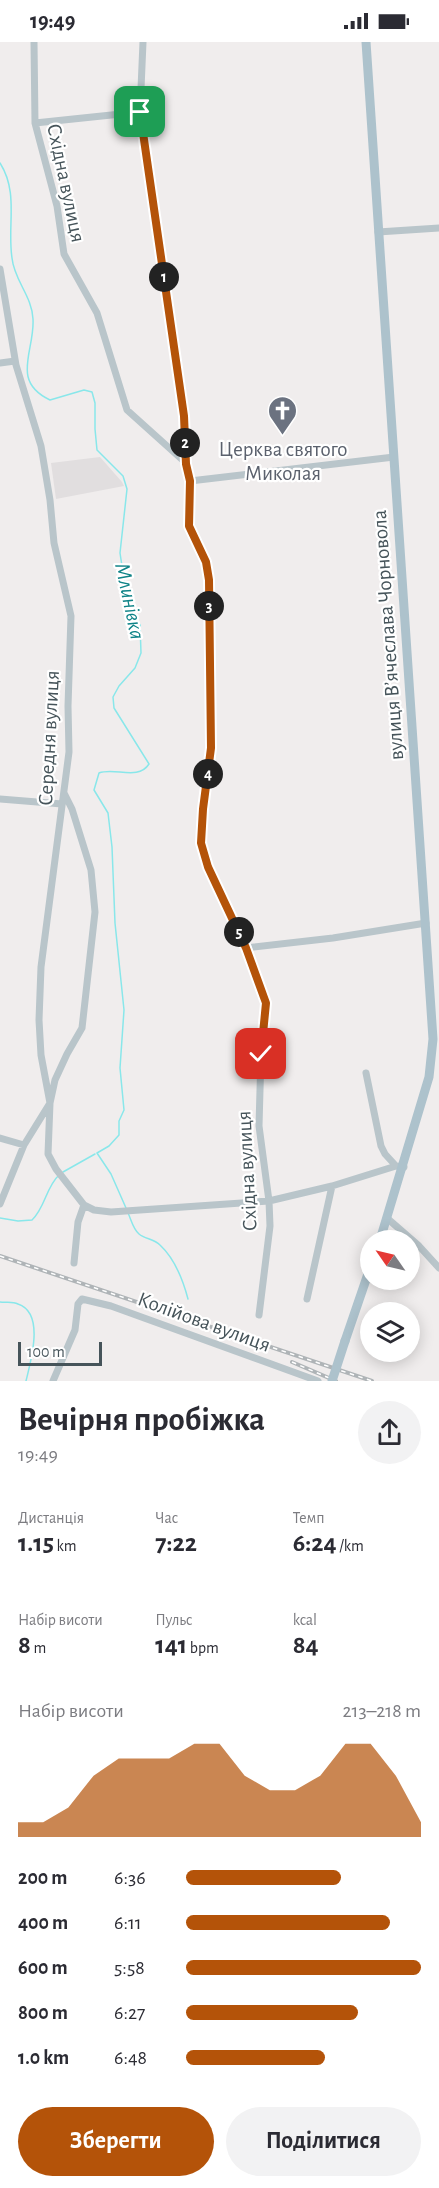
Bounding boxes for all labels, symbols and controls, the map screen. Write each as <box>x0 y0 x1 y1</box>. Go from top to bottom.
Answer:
text: 19:49 <box>30 10 75 32</box>
pin <box>114 86 165 137</box>
icon: arrive <box>123 95 156 128</box>
street label: Східна вулиця <box>43 122 89 244</box>
pin: 1 <box>149 262 179 292</box>
text: 1 <box>161 269 167 285</box>
church icon: Церква святого Миколая <box>267 394 299 436</box>
pin: 2 <box>170 428 200 458</box>
text: 2 <box>181 435 189 451</box>
place label: Церква святого Миколая <box>219 439 347 484</box>
street label: вулиця Вʼячеслава Чорновола <box>369 509 407 761</box>
water label: Млинівка <box>111 561 149 641</box>
pin: 3 <box>194 591 224 621</box>
text: 3 <box>206 598 212 614</box>
street label: Середня вулиця <box>35 670 63 806</box>
pin: 4 <box>193 759 223 789</box>
text: 4 <box>204 766 212 782</box>
pin: 5 <box>224 917 254 947</box>
text: 5 <box>236 924 242 940</box>
pin <box>235 1028 286 1079</box>
icon: check <box>244 1037 277 1070</box>
street label: Східна вулиця <box>233 1110 261 1232</box>
north arrow <box>360 1230 420 1290</box>
map controls <box>360 1230 420 1362</box>
street label: Колійова вулиця <box>135 1288 273 1356</box>
button: layers <box>360 1302 420 1362</box>
scale bar <box>18 1339 102 1366</box>
text: 100 m <box>27 1344 65 1360</box>
button: share <box>358 1401 421 1464</box>
text: Вечірня пробіжка <box>18 1404 265 1437</box>
text: 19:49 <box>18 1445 58 1465</box>
text: Дистанція <box>18 1510 84 1526</box>
text: Час <box>155 1510 178 1526</box>
text: Темп <box>293 1510 325 1526</box>
text: 1.15 <box>18 1530 54 1556</box>
text: 7:22 <box>155 1530 197 1556</box>
text: 6:24 <box>293 1530 337 1556</box>
text: km <box>54 1538 77 1554</box>
text: /km <box>337 1538 364 1554</box>
text: Набір висоти <box>18 1612 103 1628</box>
text: Пульс <box>155 1612 193 1628</box>
text: kcal <box>293 1612 317 1628</box>
text: 8 <box>18 1632 31 1658</box>
text: 141 <box>155 1632 187 1658</box>
text: 84 <box>293 1632 319 1658</box>
text: m <box>31 1640 46 1656</box>
text: bpm <box>187 1640 219 1656</box>
text: Набір висоти <box>18 1701 124 1721</box>
text: 213–218 m <box>343 1701 421 1721</box>
text: 200 m <box>18 1868 67 1888</box>
text: 6:36 <box>114 1868 146 1888</box>
text: 400 m <box>18 1913 68 1933</box>
text: 6:11 <box>114 1913 142 1933</box>
text: 600 m <box>18 1958 68 1978</box>
text: 5:58 <box>114 1958 145 1978</box>
text: 800 m <box>18 2003 68 2023</box>
text: 6:27 <box>114 2003 145 2023</box>
text: 1.0 km <box>18 2048 69 2068</box>
text: 6:48 <box>114 2048 147 2068</box>
button: Зберегти <box>18 2107 214 2176</box>
button: Поділитися <box>226 2107 421 2176</box>

